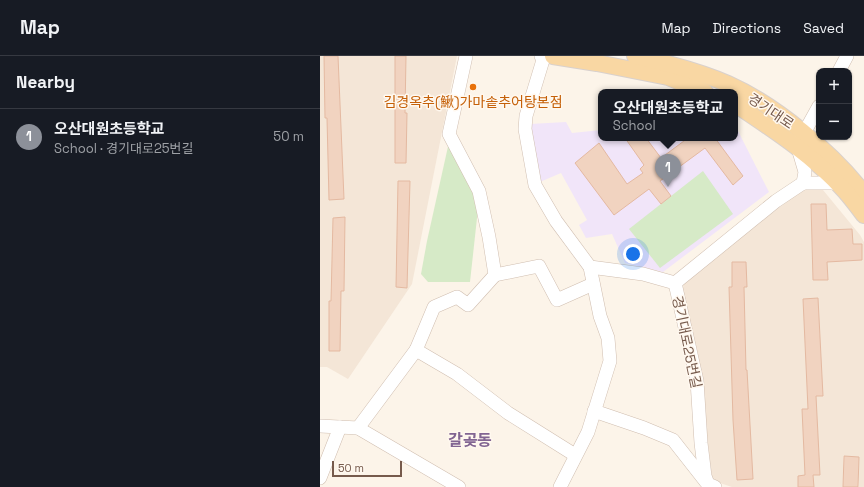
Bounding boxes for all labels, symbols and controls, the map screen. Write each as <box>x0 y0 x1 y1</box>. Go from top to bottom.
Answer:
text: Map <box>20 15 60 40</box>
text: Map <box>661 19 691 37</box>
text: Directions <box>713 19 781 37</box>
text: Saved <box>803 19 844 37</box>
map controls <box>816 68 852 140</box>
button: + <box>816 68 852 104</box>
text: Nearby <box>16 71 75 93</box>
marker: 김경옥추(鰍)가마솥추어탕본점 <box>468 82 478 92</box>
popup <box>598 89 738 141</box>
street label: 경기대로 <box>745 89 797 133</box>
place label: 김경옥추(鰍)가마솥추어탕본점 <box>383 93 563 111</box>
text: 오산대원초등학교 <box>613 98 723 117</box>
button: − <box>816 104 852 140</box>
text: School <box>613 117 656 134</box>
text: 오산대원초등학교 <box>54 119 164 138</box>
text: 1 <box>26 128 32 145</box>
text: 50 m <box>273 128 304 145</box>
text: School · 경기대로25번길 <box>54 140 193 157</box>
pin: 1 <box>655 154 681 187</box>
your location <box>623 244 643 264</box>
street label: 경기대로25번길 <box>668 294 706 390</box>
district label: 갈곶동 <box>448 430 492 451</box>
scale bar <box>332 459 402 478</box>
text: 50 m <box>338 461 364 475</box>

